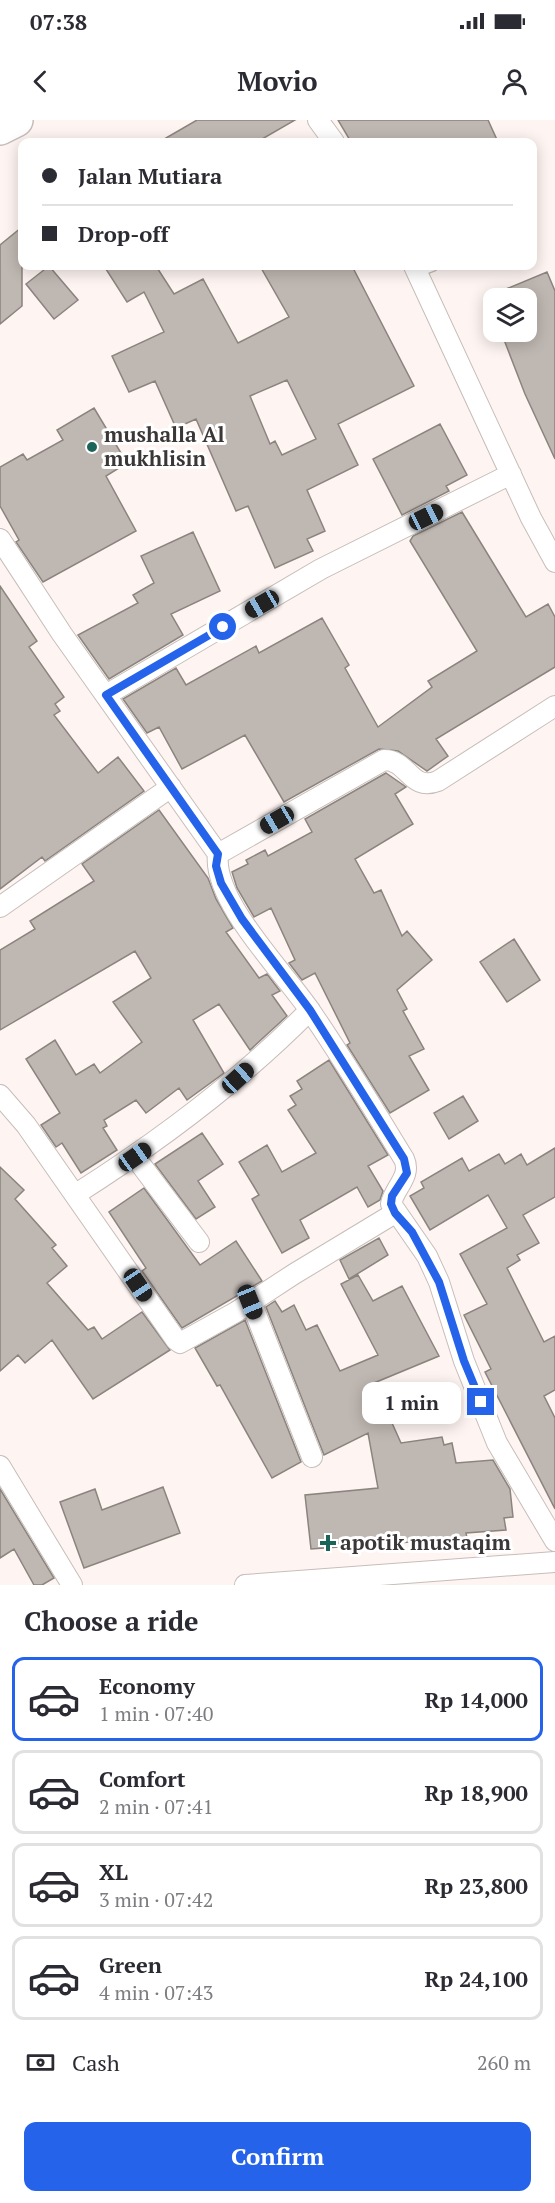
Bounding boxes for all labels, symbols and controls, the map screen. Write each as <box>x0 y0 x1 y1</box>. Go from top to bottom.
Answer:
text: 07:38 <box>30 7 87 36</box>
text: Movio <box>237 63 318 99</box>
icon: back <box>24 65 57 98</box>
icon: person <box>498 65 531 98</box>
text: Jalan Mutiara <box>78 161 222 190</box>
text: Drop-off <box>78 219 169 248</box>
map controls <box>483 288 537 342</box>
button: layers <box>483 288 537 342</box>
place label: mushalla Al mukhlisin <box>104 420 225 472</box>
marker: mushalla Al mukhlisin <box>85 440 99 454</box>
car <box>406 501 446 533</box>
car <box>242 587 282 621</box>
route start <box>209 613 236 640</box>
car <box>257 803 297 837</box>
car <box>219 1059 257 1097</box>
car <box>115 1139 155 1175</box>
car <box>120 1265 156 1305</box>
car <box>235 1282 265 1322</box>
callout: 1 min <box>361 1381 460 1423</box>
route end <box>467 1388 494 1415</box>
text: 1 min <box>384 1389 439 1416</box>
place label: apotik mustaqim <box>340 1528 511 1556</box>
marker: apotik mustaqim <box>321 1536 335 1550</box>
text: Choose a ride <box>24 1603 199 1639</box>
text: Economy <box>99 1671 195 1700</box>
icon: car <box>27 1672 81 1726</box>
text: Rp 14,000 <box>424 1685 528 1714</box>
text: 1 min · 07:40 <box>99 1700 213 1727</box>
text: Comfort <box>99 1764 185 1793</box>
icon: car <box>27 1765 81 1819</box>
text: Rp 18,900 <box>424 1778 528 1807</box>
text: 2 min · 07:41 <box>99 1793 213 1820</box>
text: XL <box>99 1857 128 1886</box>
icon: car <box>27 1858 81 1912</box>
text: Rp 23,800 <box>424 1871 528 1900</box>
text: 3 min · 07:42 <box>99 1886 213 1913</box>
text: Green <box>99 1950 162 1979</box>
icon: car <box>27 1951 81 2005</box>
text: Rp 24,100 <box>424 1964 528 1993</box>
text: 4 min · 07:43 <box>99 1979 213 2006</box>
icon: cash <box>24 2046 57 2079</box>
text: Cash <box>72 2048 120 2077</box>
text: 260 m <box>477 2049 531 2076</box>
button: Confirm <box>24 2122 531 2191</box>

